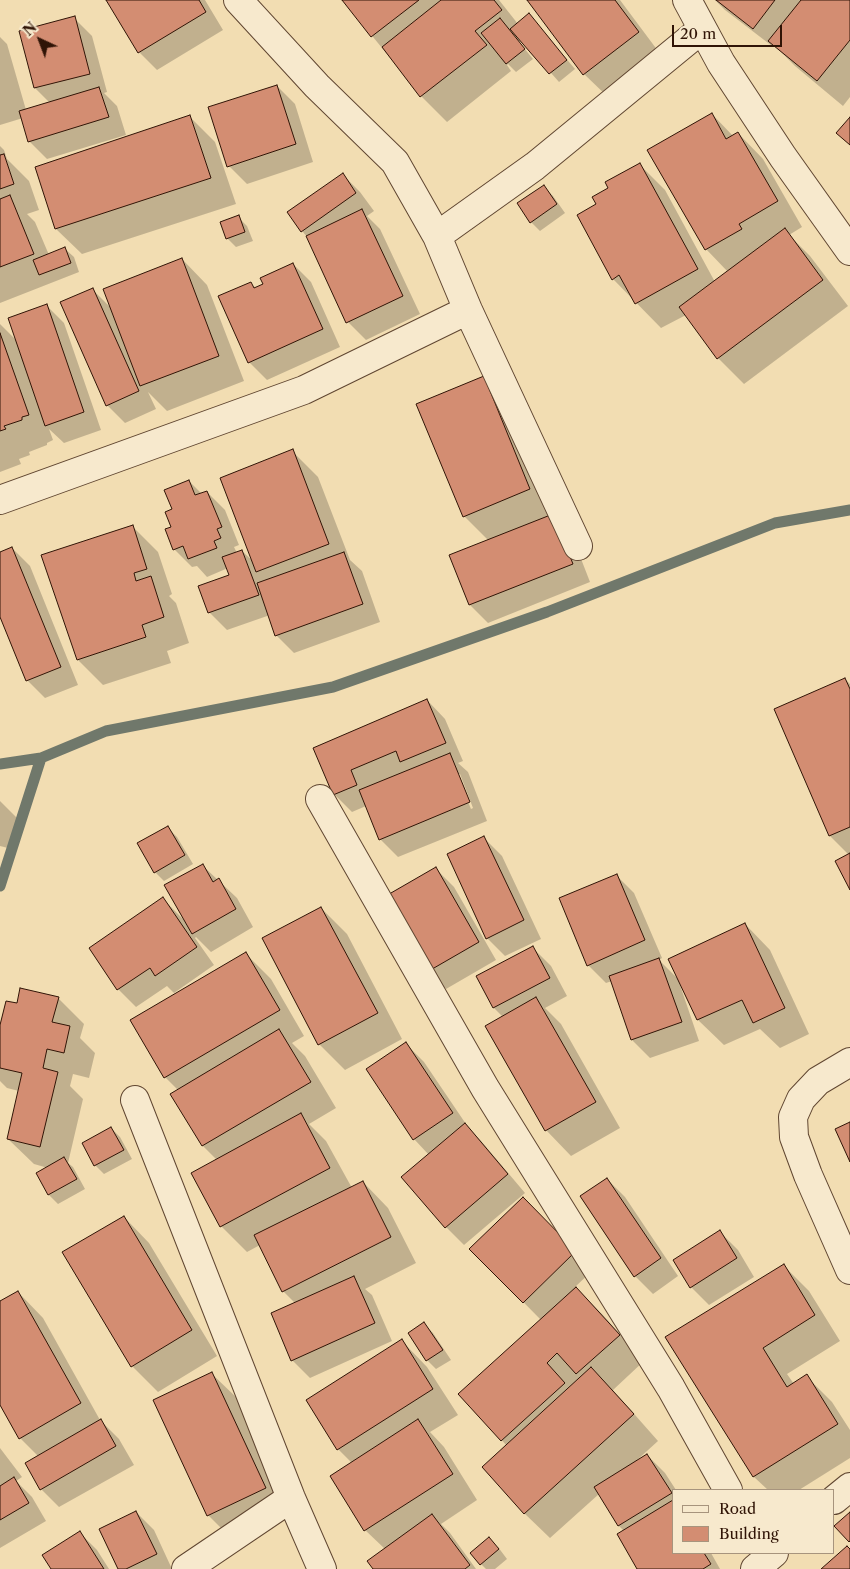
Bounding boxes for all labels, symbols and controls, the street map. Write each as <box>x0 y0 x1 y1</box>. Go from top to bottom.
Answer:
north arrow <box>15 15 65 65</box>
scale bar <box>675 15 785 47</box>
text: N <box>19 18 40 40</box>
text: 20 m <box>680 24 716 43</box>
legend <box>672 1489 835 1554</box>
text: Road <box>719 1499 756 1518</box>
text: Building <box>719 1524 779 1543</box>

